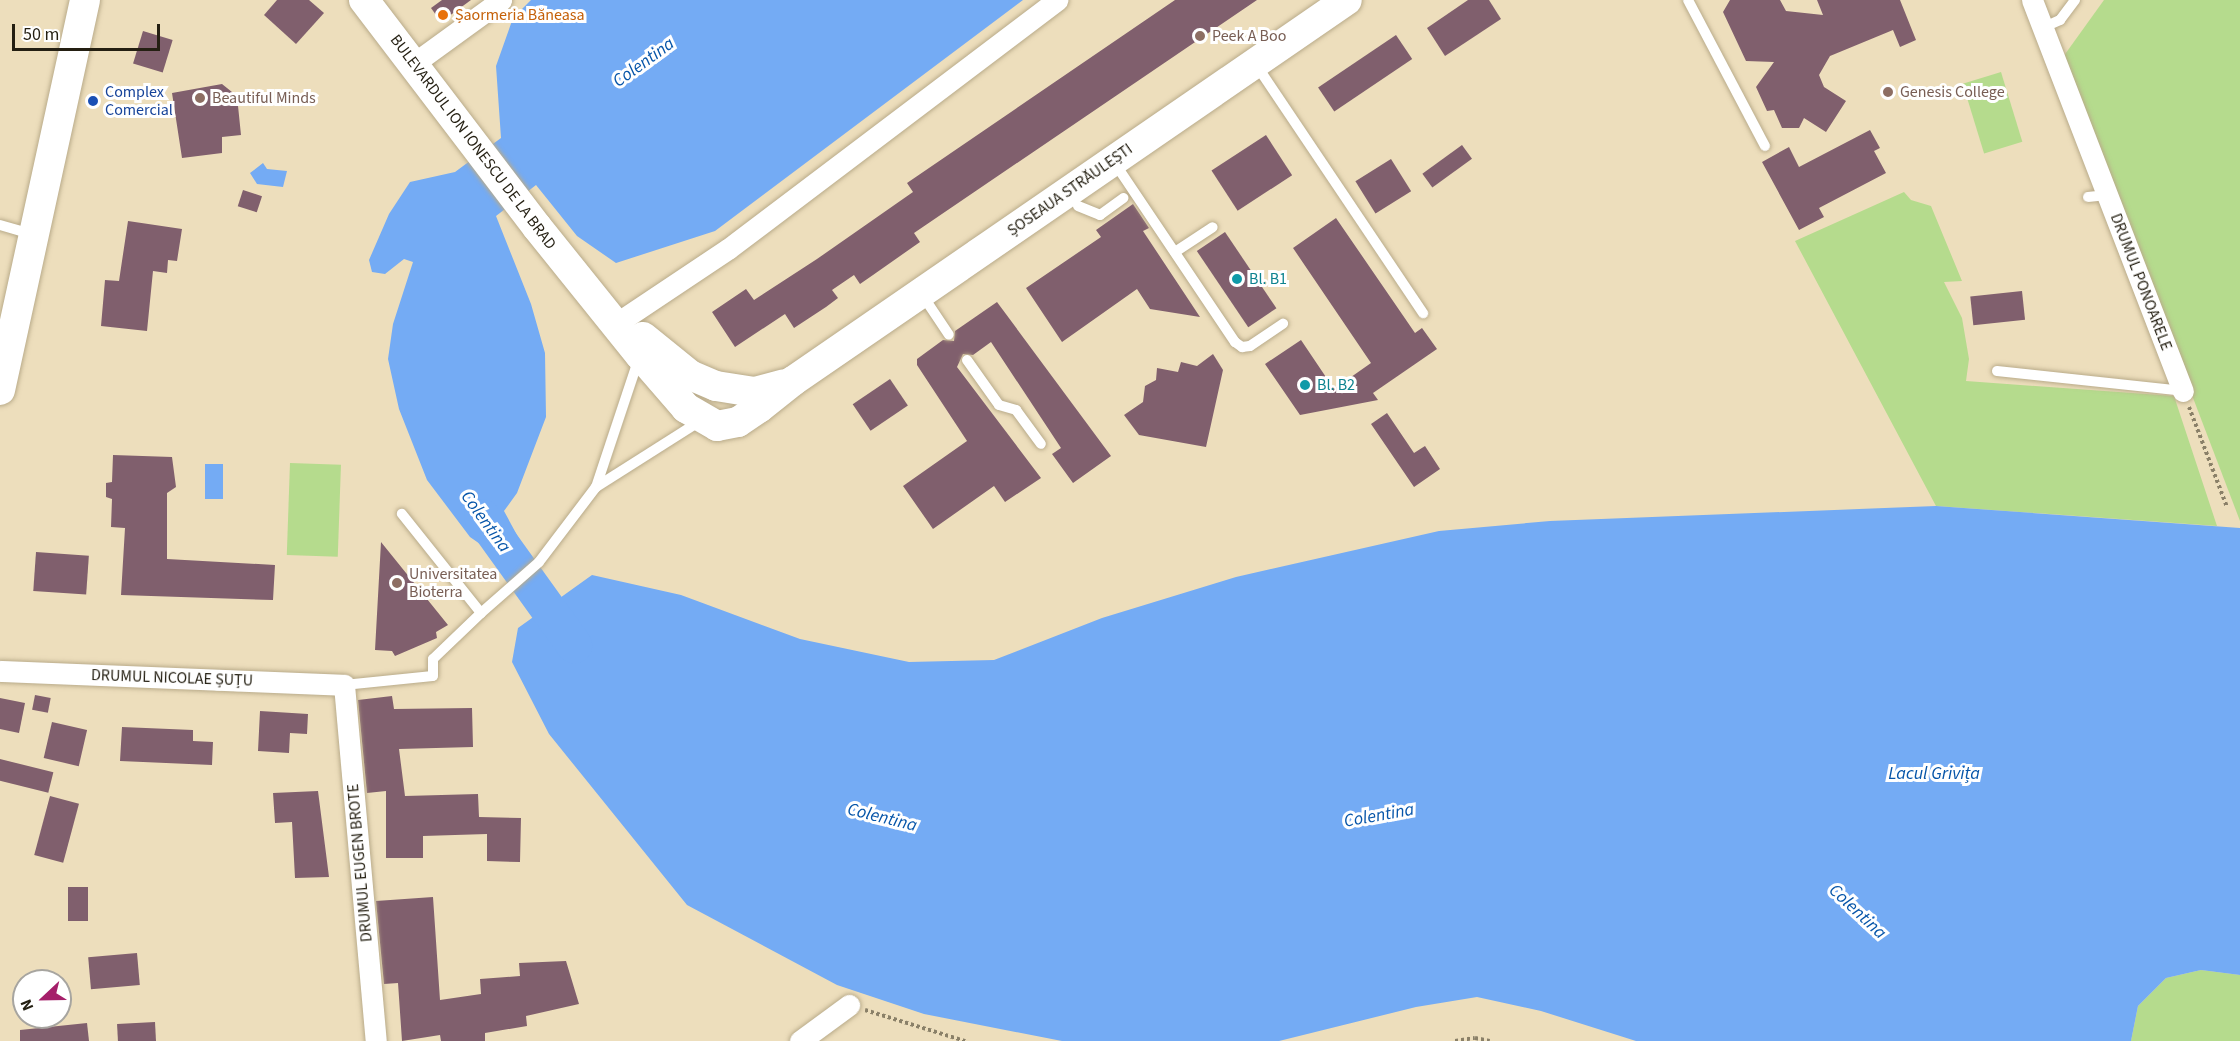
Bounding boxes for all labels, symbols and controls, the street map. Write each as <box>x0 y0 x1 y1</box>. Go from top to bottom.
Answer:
place label: Șaormeria Băneasa <box>455 5 585 25</box>
marker: Șaormeria Băneasa <box>436 8 450 22</box>
scale bar <box>15 12 164 50</box>
text: 50 m <box>23 22 59 47</box>
place label: Peek A Boo <box>1212 26 1286 46</box>
marker: Peek A Boo <box>1193 29 1207 43</box>
street label: BULEVARDUL ION IONESCU DE LA BRAD <box>386 31 560 253</box>
water label: Colentina <box>609 33 679 93</box>
place label: Complex Comercial <box>105 82 173 120</box>
place label: Genesis College <box>1900 82 2005 102</box>
marker: Genesis College <box>1881 85 1895 99</box>
place label: Beautiful Minds <box>212 88 316 108</box>
marker: Beautiful Minds <box>193 91 207 105</box>
marker: Complex Comercial <box>86 94 100 108</box>
street label: ȘOSEAUA STRĂULEȘTI <box>1004 140 1136 240</box>
street label: DRUMUL PONOARELE <box>2106 211 2176 353</box>
place label: Bl. B1 <box>1249 269 1287 289</box>
marker: Bl. B1 <box>1230 272 1244 286</box>
place label: Bl. B2 <box>1317 375 1355 395</box>
marker: Bl. B2 <box>1298 378 1312 392</box>
water label: Colentina <box>455 487 515 557</box>
place label: Universitatea Bioterra <box>409 564 497 602</box>
marker: Universitatea Bioterra <box>390 576 404 590</box>
street label: DRUMUL NICOLAE ȘUȚU <box>91 666 253 690</box>
water label: Lacul Grivița <box>1888 763 1980 785</box>
street label: DRUMUL EUGEN BROTE <box>344 783 376 943</box>
water label: Colentina <box>845 799 919 837</box>
water label: Colentina <box>1342 799 1416 833</box>
water label: Colentina <box>1824 880 1890 944</box>
north arrow <box>12 969 72 1029</box>
text: N <box>15 996 39 1014</box>

